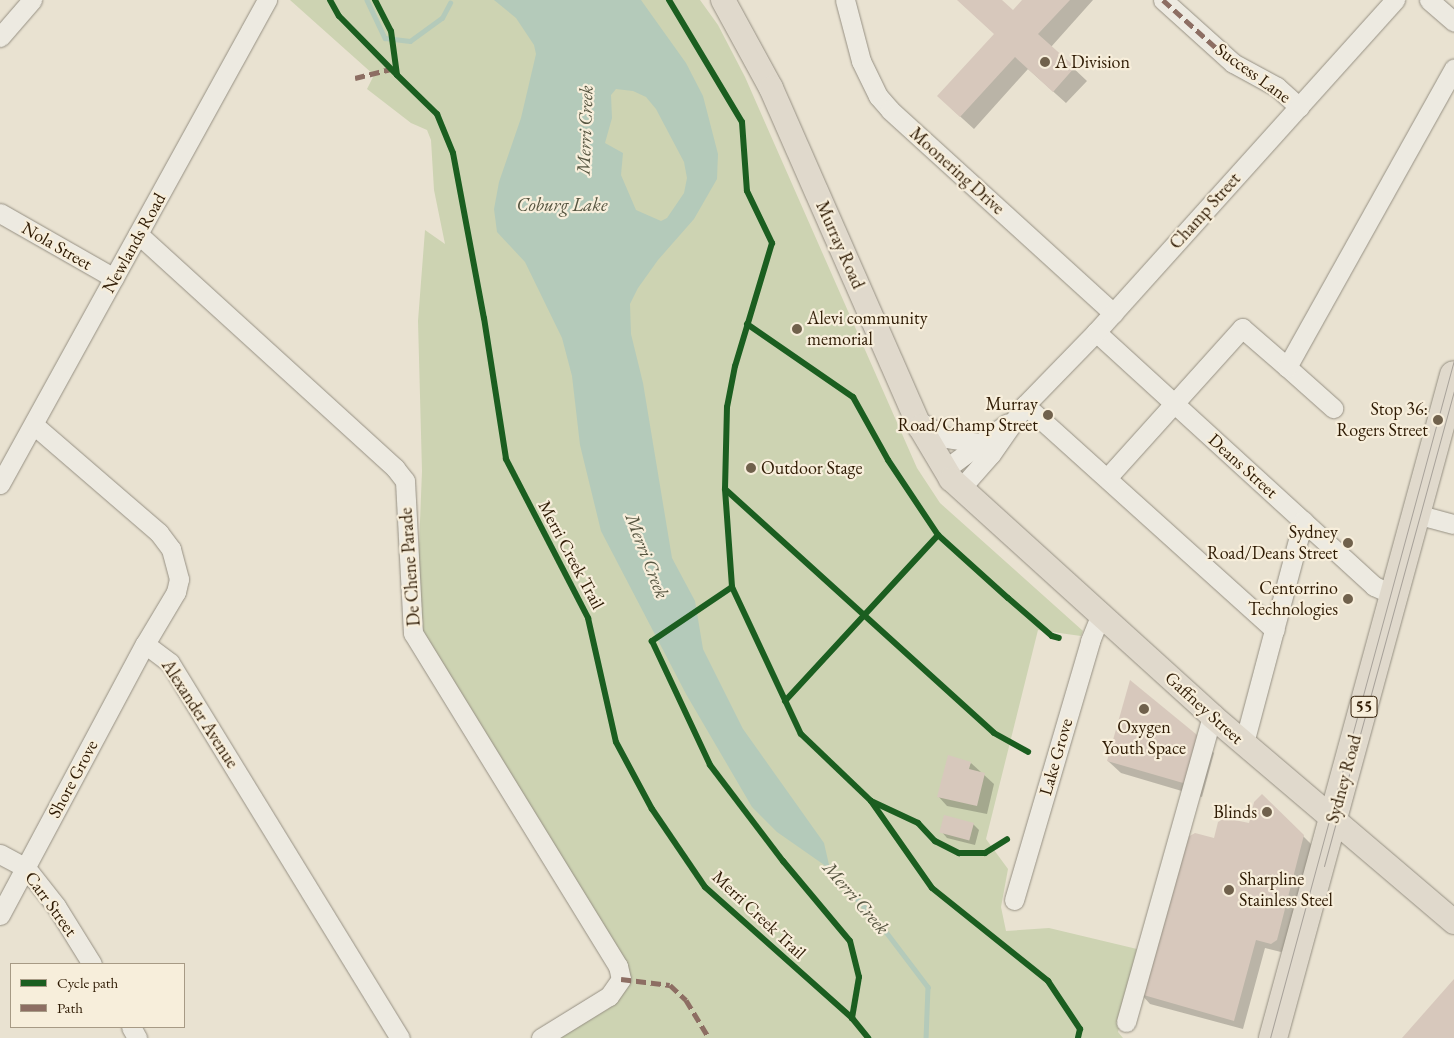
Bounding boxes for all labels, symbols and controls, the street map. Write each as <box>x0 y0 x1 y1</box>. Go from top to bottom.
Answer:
street label: Success Lane <box>1211 38 1295 108</box>
place label: A Division <box>1055 51 1130 73</box>
marker: A Division <box>1039 56 1051 68</box>
water label: Merri Creek <box>572 85 598 175</box>
street label: Moonering Drive <box>905 123 1009 219</box>
street label: Champ Street <box>1165 168 1245 254</box>
street label: Newlands Road <box>98 189 170 297</box>
water label: Coburg Lake <box>517 194 607 216</box>
street label: Murray Road <box>811 198 869 292</box>
street label: Nola Street <box>18 217 96 275</box>
place label: Alevi community memorial <box>807 308 928 350</box>
marker: Alevi community memorial <box>791 323 803 335</box>
place label: Murray Road/Champ Street <box>897 394 1038 436</box>
place label: Stop 36: Rogers Street <box>1336 399 1428 442</box>
marker: Murray Road/Champ Street <box>1042 409 1054 421</box>
marker: Stop 36: Rogers Street <box>1432 414 1444 426</box>
street label: Deans Street <box>1204 429 1282 503</box>
place label: Outdoor Stage <box>761 457 862 479</box>
marker: Outdoor Stage <box>745 462 757 474</box>
street label: Merri Creek Trail <box>533 497 609 613</box>
street label: De Chene Parade <box>395 507 425 627</box>
water label: Merri Creek <box>620 510 674 602</box>
place label: Sydney Road/Deans Street <box>1207 522 1338 564</box>
marker: Sydney Road/Deans Street <box>1342 537 1354 549</box>
place label: Centorrino Technologies <box>1248 578 1338 620</box>
marker: Centorrino Technologies <box>1342 593 1354 605</box>
street label: Alexander Avenue <box>157 656 243 772</box>
street label: Gaffney Street <box>1160 667 1248 749</box>
road number: 55 <box>1350 694 1378 720</box>
marker: Oxygen Youth Space <box>1138 703 1150 715</box>
street label: Lake Grove <box>1035 716 1077 798</box>
place label: Oxygen Youth Space <box>1102 717 1186 760</box>
street label: Sydney Road <box>1322 732 1366 826</box>
street label: Shore Grove <box>43 736 103 822</box>
place label: Blinds <box>1213 801 1257 823</box>
marker: Blinds <box>1261 806 1273 818</box>
water label: Merri Creek <box>818 857 894 939</box>
street label: Merri Creek Trail <box>708 866 810 964</box>
street label: Carr Street <box>20 867 82 941</box>
place label: Sharpline Stainless Steel <box>1239 869 1333 912</box>
marker: Sharpline Stainless Steel <box>1223 884 1235 896</box>
legend <box>10 963 185 1028</box>
text: Cycle path <box>57 973 118 992</box>
text: Path <box>57 998 83 1017</box>

